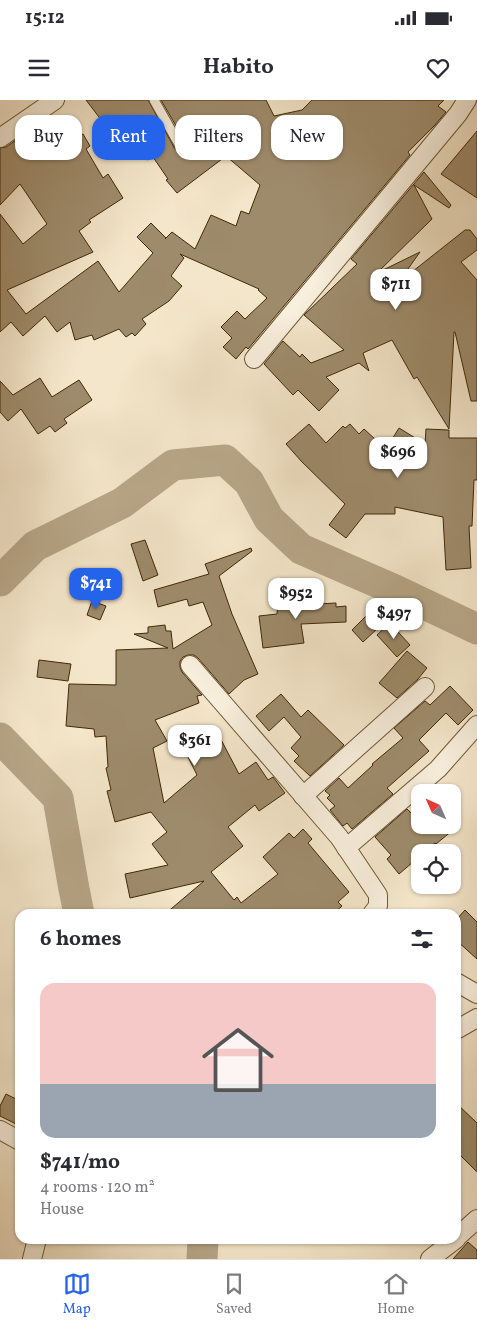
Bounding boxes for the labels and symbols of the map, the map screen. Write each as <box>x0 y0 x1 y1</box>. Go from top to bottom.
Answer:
pin: $711 <box>366 268 426 311</box>
pin: $696 <box>368 436 428 479</box>
pin: $741 <box>66 568 126 610</box>
pin: $952 <box>266 578 326 620</box>
pin: $497 <box>364 598 424 640</box>
pin: $361 <box>165 724 225 767</box>
north arrow <box>411 784 461 834</box>

